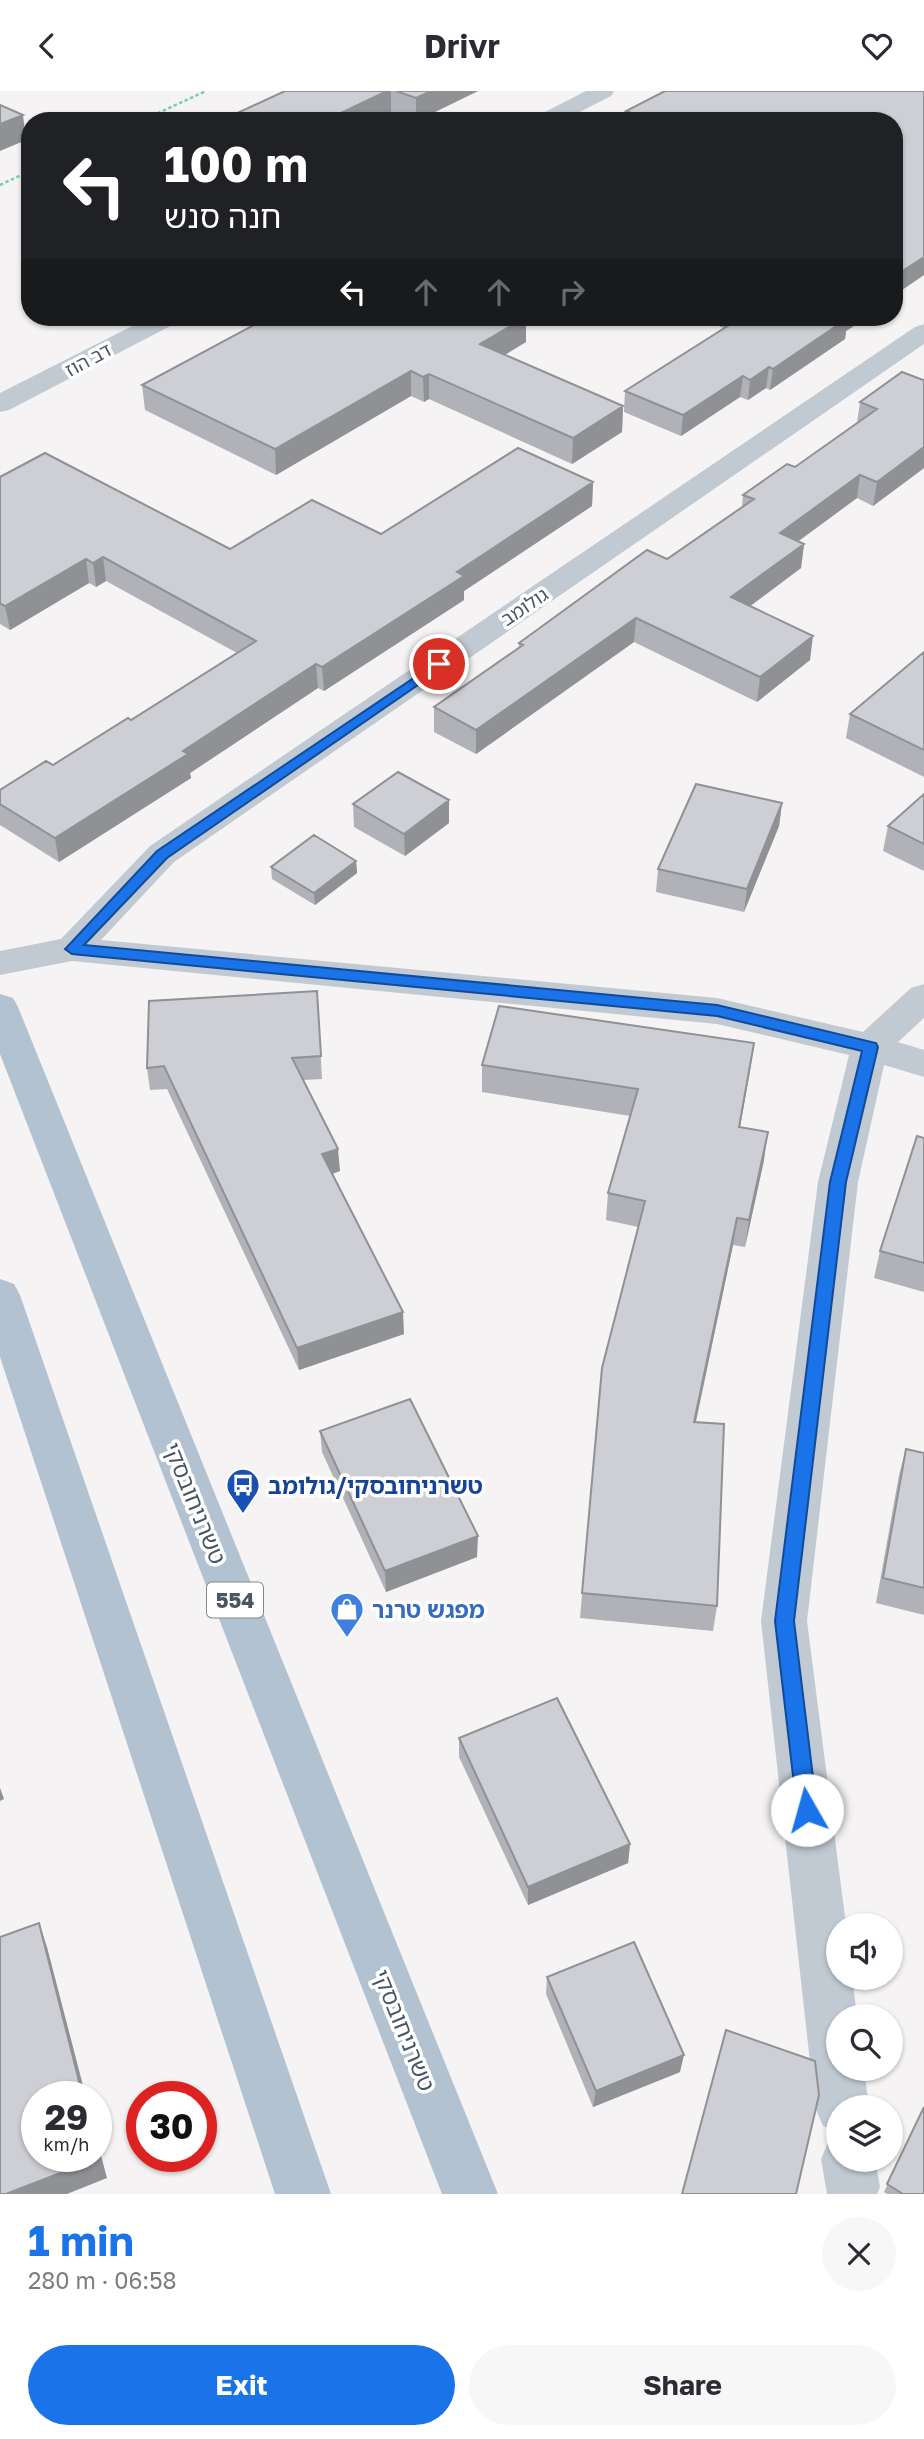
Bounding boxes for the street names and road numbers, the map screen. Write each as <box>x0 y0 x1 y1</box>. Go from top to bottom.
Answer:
street label: דב הוז <box>61 337 115 381</box>
street label: גולומב <box>496 582 552 630</box>
street label: טשרניחובסקי <box>159 1438 233 1568</box>
road number: 554 <box>207 1583 263 1617</box>
street label: טשרניחובסקי <box>368 1965 442 2095</box>

